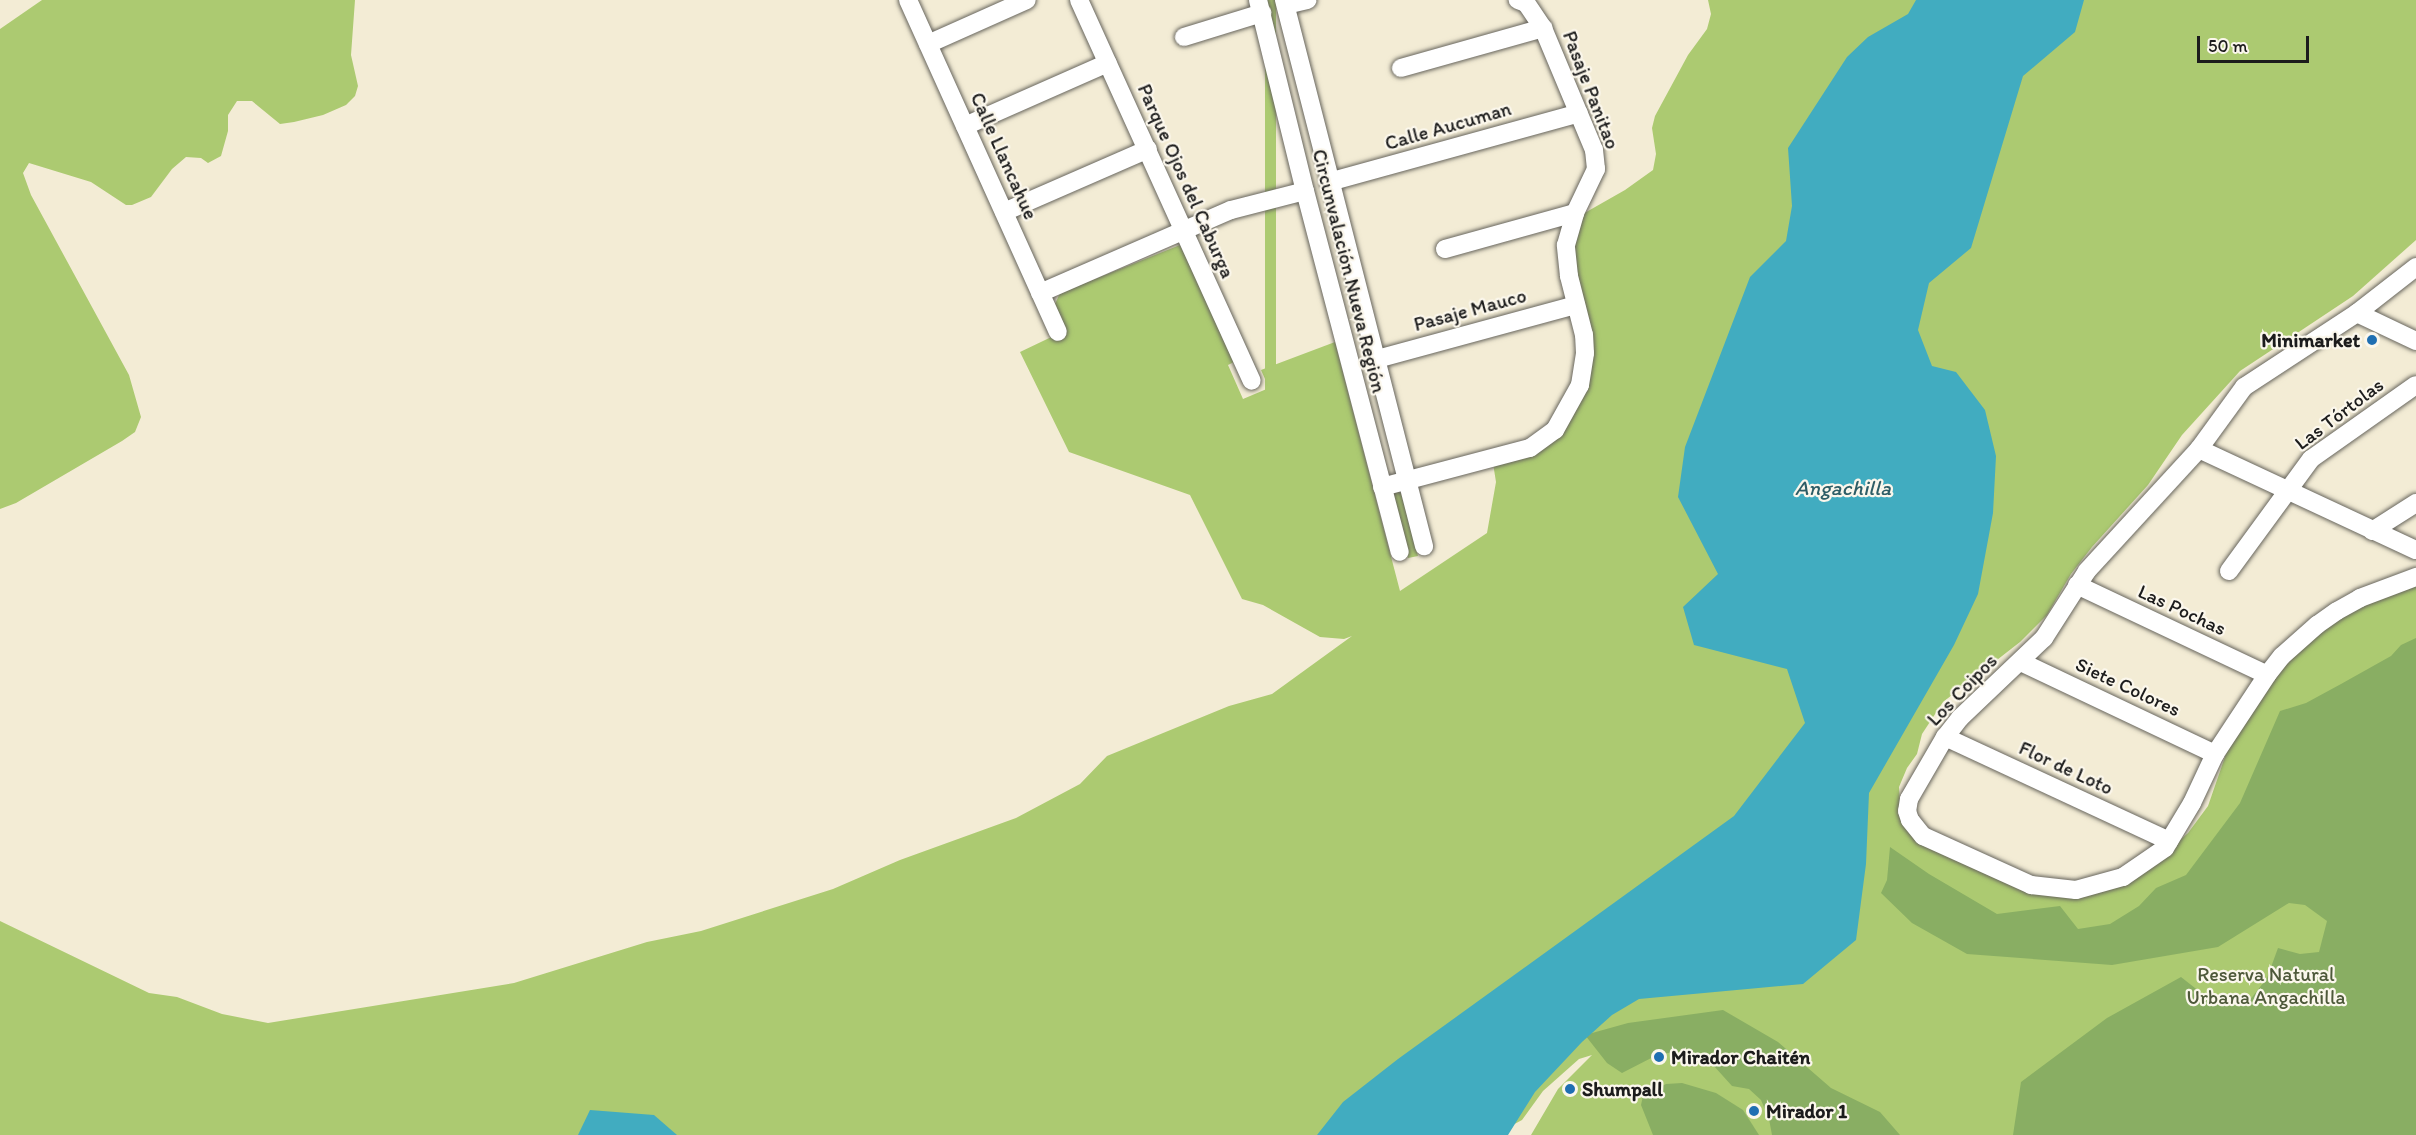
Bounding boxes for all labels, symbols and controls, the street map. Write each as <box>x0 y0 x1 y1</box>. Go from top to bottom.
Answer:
scale bar <box>2200 24 2312 62</box>
street label: Pasaje Panitao <box>1557 27 1625 153</box>
text: 50 m <box>2208 35 2248 57</box>
street label: Parque Ojos del Caburga <box>1132 80 1240 282</box>
street label: Calle Llancahue <box>965 89 1043 223</box>
street label: Calle Aucuman <box>1382 96 1514 156</box>
street label: Circunvalación Nueva Región <box>1307 147 1391 395</box>
street label: Pasaje Mauco <box>1411 283 1529 337</box>
place label: Minimarket <box>2261 328 2360 352</box>
marker: Minimarket <box>2365 333 2379 347</box>
street label: Las Tórtolas <box>2290 373 2388 455</box>
water label: Angachilla <box>1795 475 1891 501</box>
street label: Las Pochas <box>2135 579 2229 641</box>
street label: Los Coipos <box>1922 649 2002 731</box>
street label: Siete Colores <box>2072 652 2184 722</box>
street label: Flor de Loto <box>2015 736 2117 800</box>
park label: Reserva Natural Urbana Angachilla <box>2186 963 2346 1010</box>
place label: Mirador Chaitén <box>1671 1045 1810 1069</box>
marker: Mirador Chaitén <box>1652 1050 1666 1064</box>
place label: Shumpall <box>1582 1077 1663 1101</box>
marker: Shumpall <box>1563 1082 1577 1096</box>
place label: Mirador 1 <box>1766 1099 1847 1123</box>
marker: Mirador 1 <box>1747 1104 1761 1118</box>

